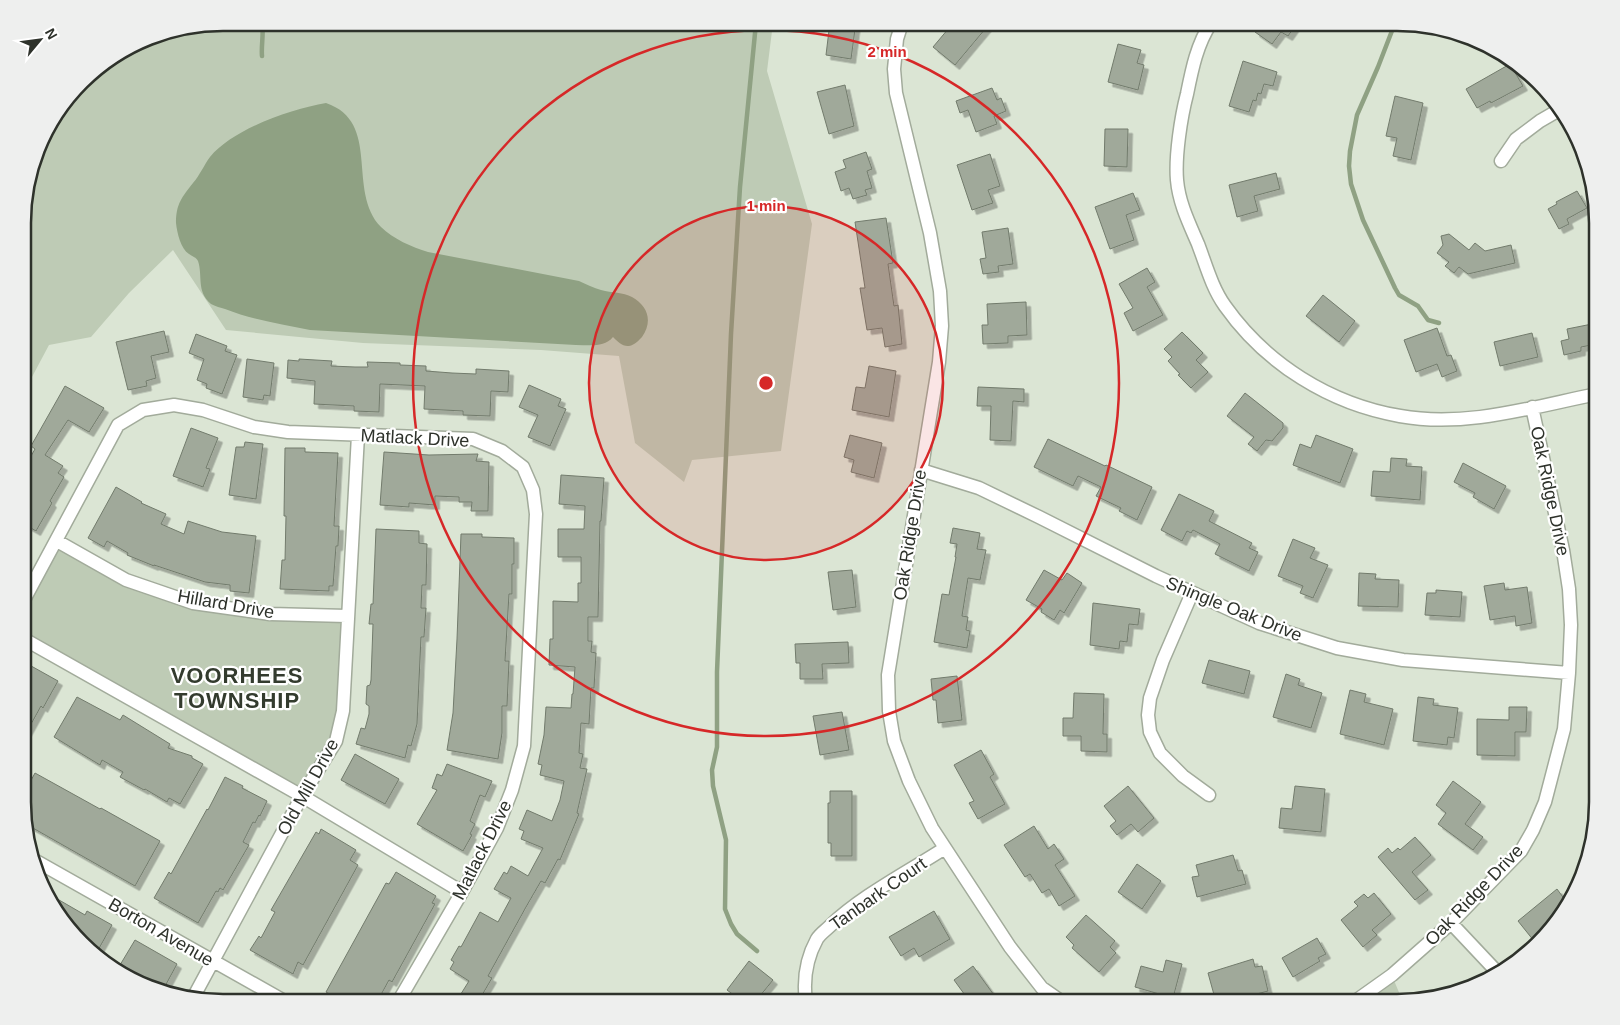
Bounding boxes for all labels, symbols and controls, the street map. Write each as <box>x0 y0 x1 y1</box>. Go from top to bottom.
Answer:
north arrow <box>15 15 65 65</box>
text: N <box>42 25 61 42</box>
text: 2 min <box>867 43 907 60</box>
text: 1 min <box>746 197 786 214</box>
centre of rings <box>757 374 775 392</box>
street label: Oak Ridge Drive <box>1526 424 1574 558</box>
street label: Matlack Drive <box>360 425 470 451</box>
street label: Oak Ridge Drive <box>890 468 930 602</box>
street label: Shingle Oak Drive <box>1163 573 1305 645</box>
street label: Hillard Drive <box>176 586 276 622</box>
district label: VOORHEES TOWNSHIP <box>171 663 303 713</box>
street label: Old Mill Drive <box>273 735 343 839</box>
street label: Matlack Drive <box>448 797 516 903</box>
street label: Oak Ridge Drive <box>1421 841 1527 949</box>
street label: Tanbark Court <box>826 853 930 935</box>
street label: Borton Avenue <box>105 894 217 970</box>

